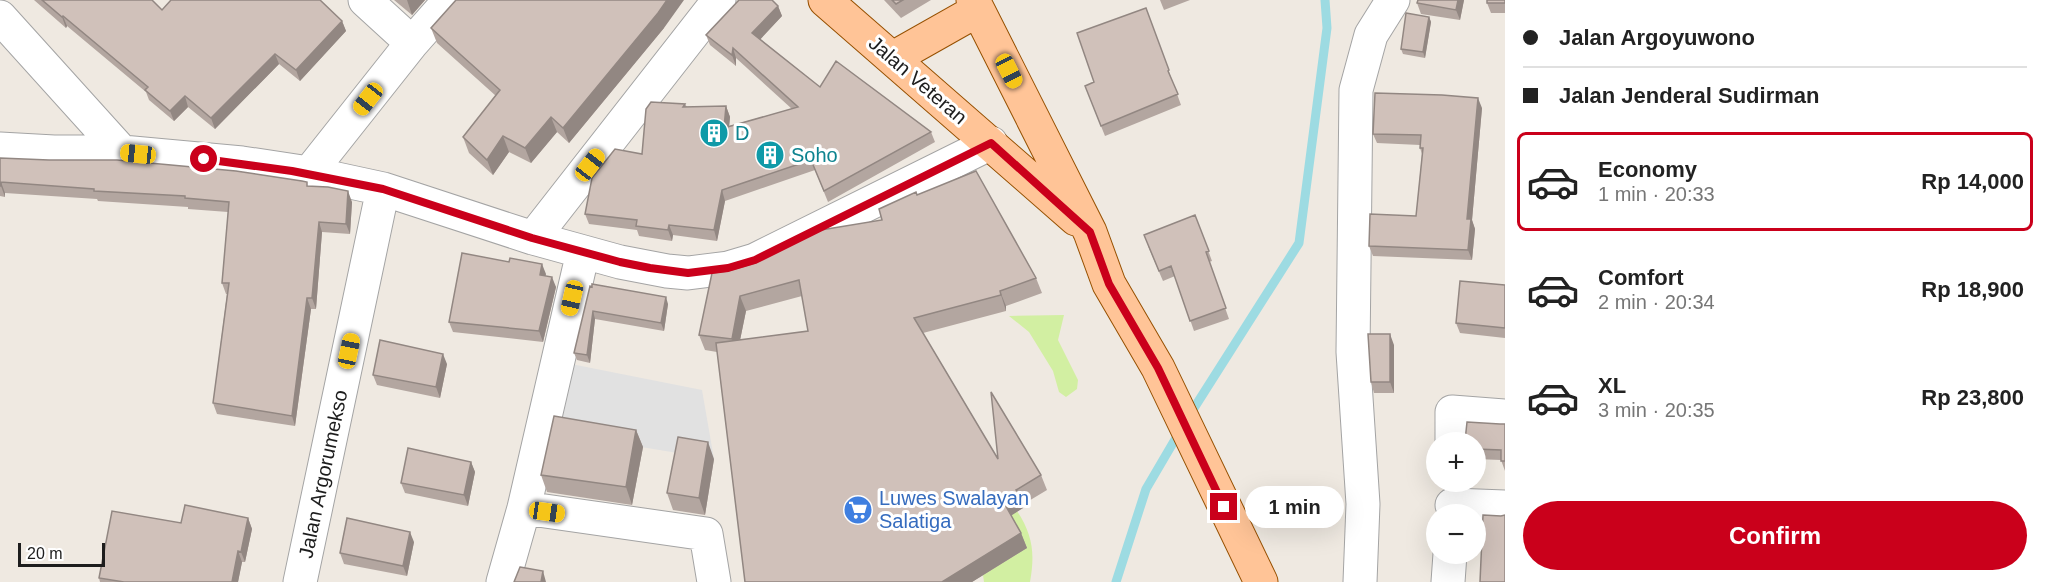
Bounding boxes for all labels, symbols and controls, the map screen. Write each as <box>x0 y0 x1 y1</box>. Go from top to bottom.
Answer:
text: Jalan Argoyuwono <box>1559 25 1755 50</box>
street label: Jalan Veteran <box>865 32 971 128</box>
car <box>993 51 1025 91</box>
car <box>350 79 386 119</box>
text: Jalan Jenderal Sudirman <box>1559 83 1819 108</box>
building icon: D <box>698 117 730 149</box>
place label: D <box>735 122 749 144</box>
building icon: Soho <box>754 139 786 171</box>
car <box>119 143 157 165</box>
place label: Soho <box>791 144 838 166</box>
route start <box>190 145 217 172</box>
car <box>572 145 608 185</box>
icon: car <box>1526 155 1580 209</box>
text: Economy <box>1598 157 1697 182</box>
text: Rp 14,000 <box>1921 169 2024 194</box>
text: 1 min · 20:33 <box>1598 183 1715 205</box>
icon: car <box>1526 263 1580 317</box>
text: Comfort <box>1598 265 1684 290</box>
text: Rp 18,900 <box>1921 277 2024 302</box>
car <box>559 278 585 318</box>
text: 2 min · 20:34 <box>1598 291 1715 313</box>
car <box>336 332 362 370</box>
icon: car <box>1526 371 1580 425</box>
text: XL <box>1598 373 1626 398</box>
text: Rp 23,800 <box>1921 385 2024 410</box>
street label: Jalan Argorumekso <box>294 388 352 560</box>
text: 3 min · 20:35 <box>1598 399 1715 421</box>
map controls <box>1426 432 1486 564</box>
button: + <box>1426 432 1486 492</box>
callout: 1 min <box>1245 486 1344 528</box>
place label: Luwes Swalayan Salatiga <box>879 487 1029 532</box>
route end <box>1210 493 1237 520</box>
supermarket icon: Luwes Swalayan Salatiga <box>842 494 874 526</box>
text: 1 min <box>1268 496 1321 518</box>
car <box>528 501 566 523</box>
button: Confirm <box>1523 501 2027 570</box>
button: − <box>1426 504 1486 564</box>
scale bar <box>18 540 105 568</box>
text: 20 m <box>27 545 63 562</box>

